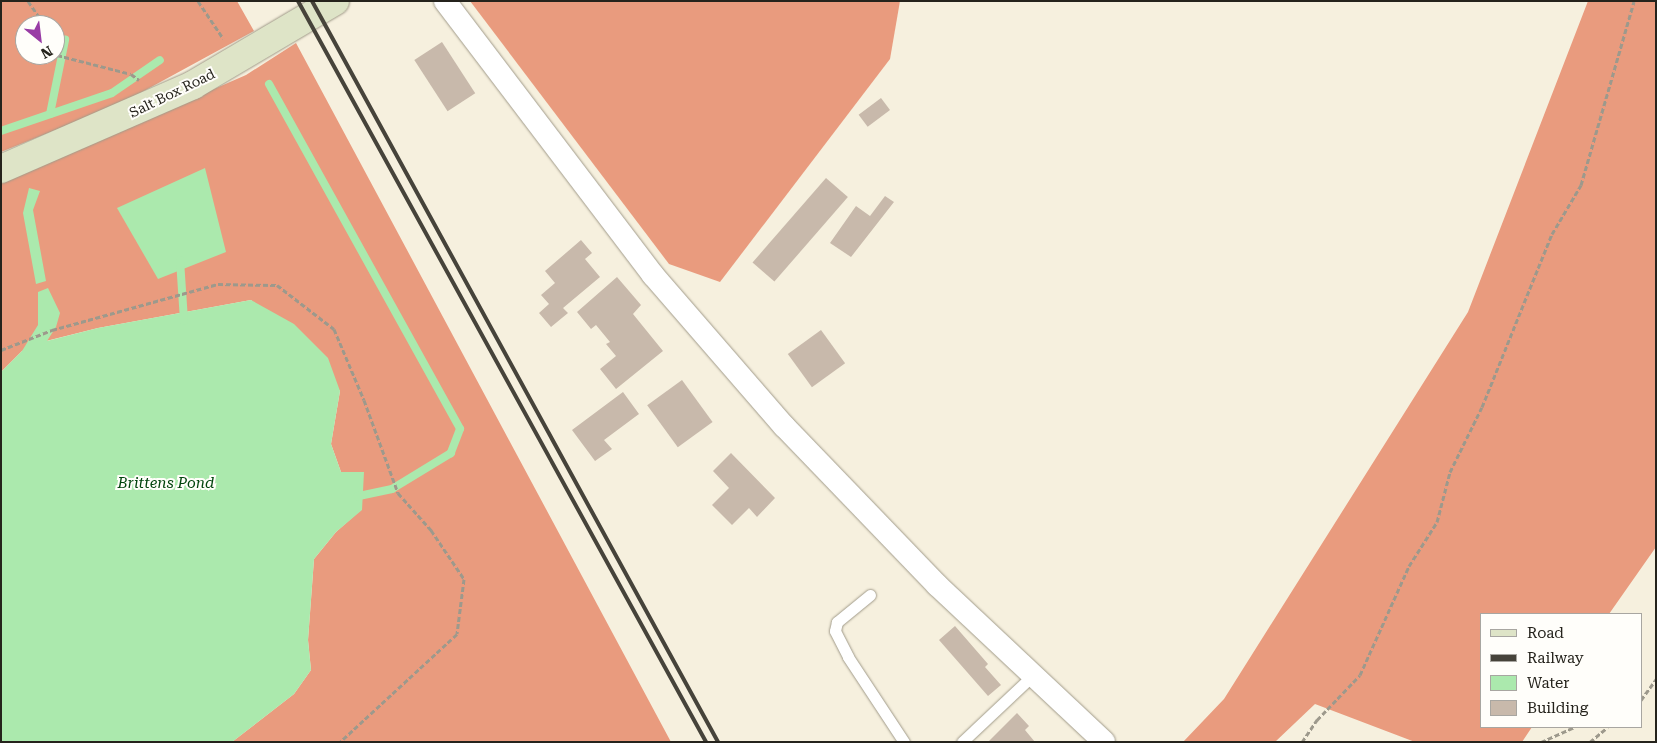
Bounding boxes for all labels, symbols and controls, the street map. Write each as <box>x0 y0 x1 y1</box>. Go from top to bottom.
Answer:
north arrow <box>15 15 65 65</box>
text: N <box>38 43 55 62</box>
street label: Salt Box Road <box>126 65 218 121</box>
water label: Brittens Pond <box>118 475 214 493</box>
legend <box>1480 613 1642 728</box>
text: Road <box>1527 624 1564 642</box>
text: Railway <box>1527 649 1584 667</box>
text: Water <box>1527 674 1569 692</box>
text: Building <box>1527 699 1588 717</box>

